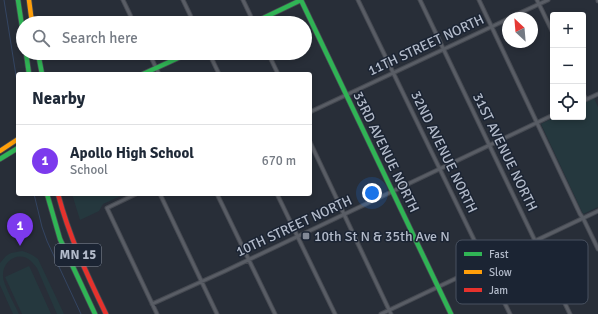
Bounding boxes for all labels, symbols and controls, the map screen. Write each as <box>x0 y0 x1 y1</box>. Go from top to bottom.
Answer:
street label: 11TH STREET NORTH <box>365 11 487 79</box>
north arrow <box>502 12 538 48</box>
map controls <box>550 12 586 120</box>
button: + <box>550 12 586 48</box>
search box <box>16 16 312 60</box>
icon: search <box>30 27 52 49</box>
text: Search here <box>62 29 138 47</box>
button: − <box>550 48 586 84</box>
button: locate <box>550 84 586 120</box>
text: Nearby <box>32 88 85 109</box>
street label: 32ND AVENUE NORTH <box>407 88 481 216</box>
street label: 33RD AVENUE NORTH <box>349 89 423 215</box>
street label: 31ST AVENUE NORTH <box>469 90 541 214</box>
text: Apollo High School <box>70 144 194 162</box>
text: 1 <box>41 153 49 169</box>
text: 670 m <box>262 153 296 169</box>
text: School <box>70 162 108 178</box>
your location <box>362 183 382 203</box>
street label: 10TH STREET NORTH <box>233 192 355 260</box>
pin: 1 <box>7 213 33 246</box>
place label: 10th St N & 35th Ave N <box>314 228 450 245</box>
marker: 10th St N & 35th Ave N <box>301 231 311 241</box>
legend <box>456 240 588 304</box>
road number: MN 15 <box>55 244 101 266</box>
text: Fast <box>489 248 509 261</box>
text: Slow <box>489 266 512 279</box>
text: Jam <box>489 284 508 297</box>

